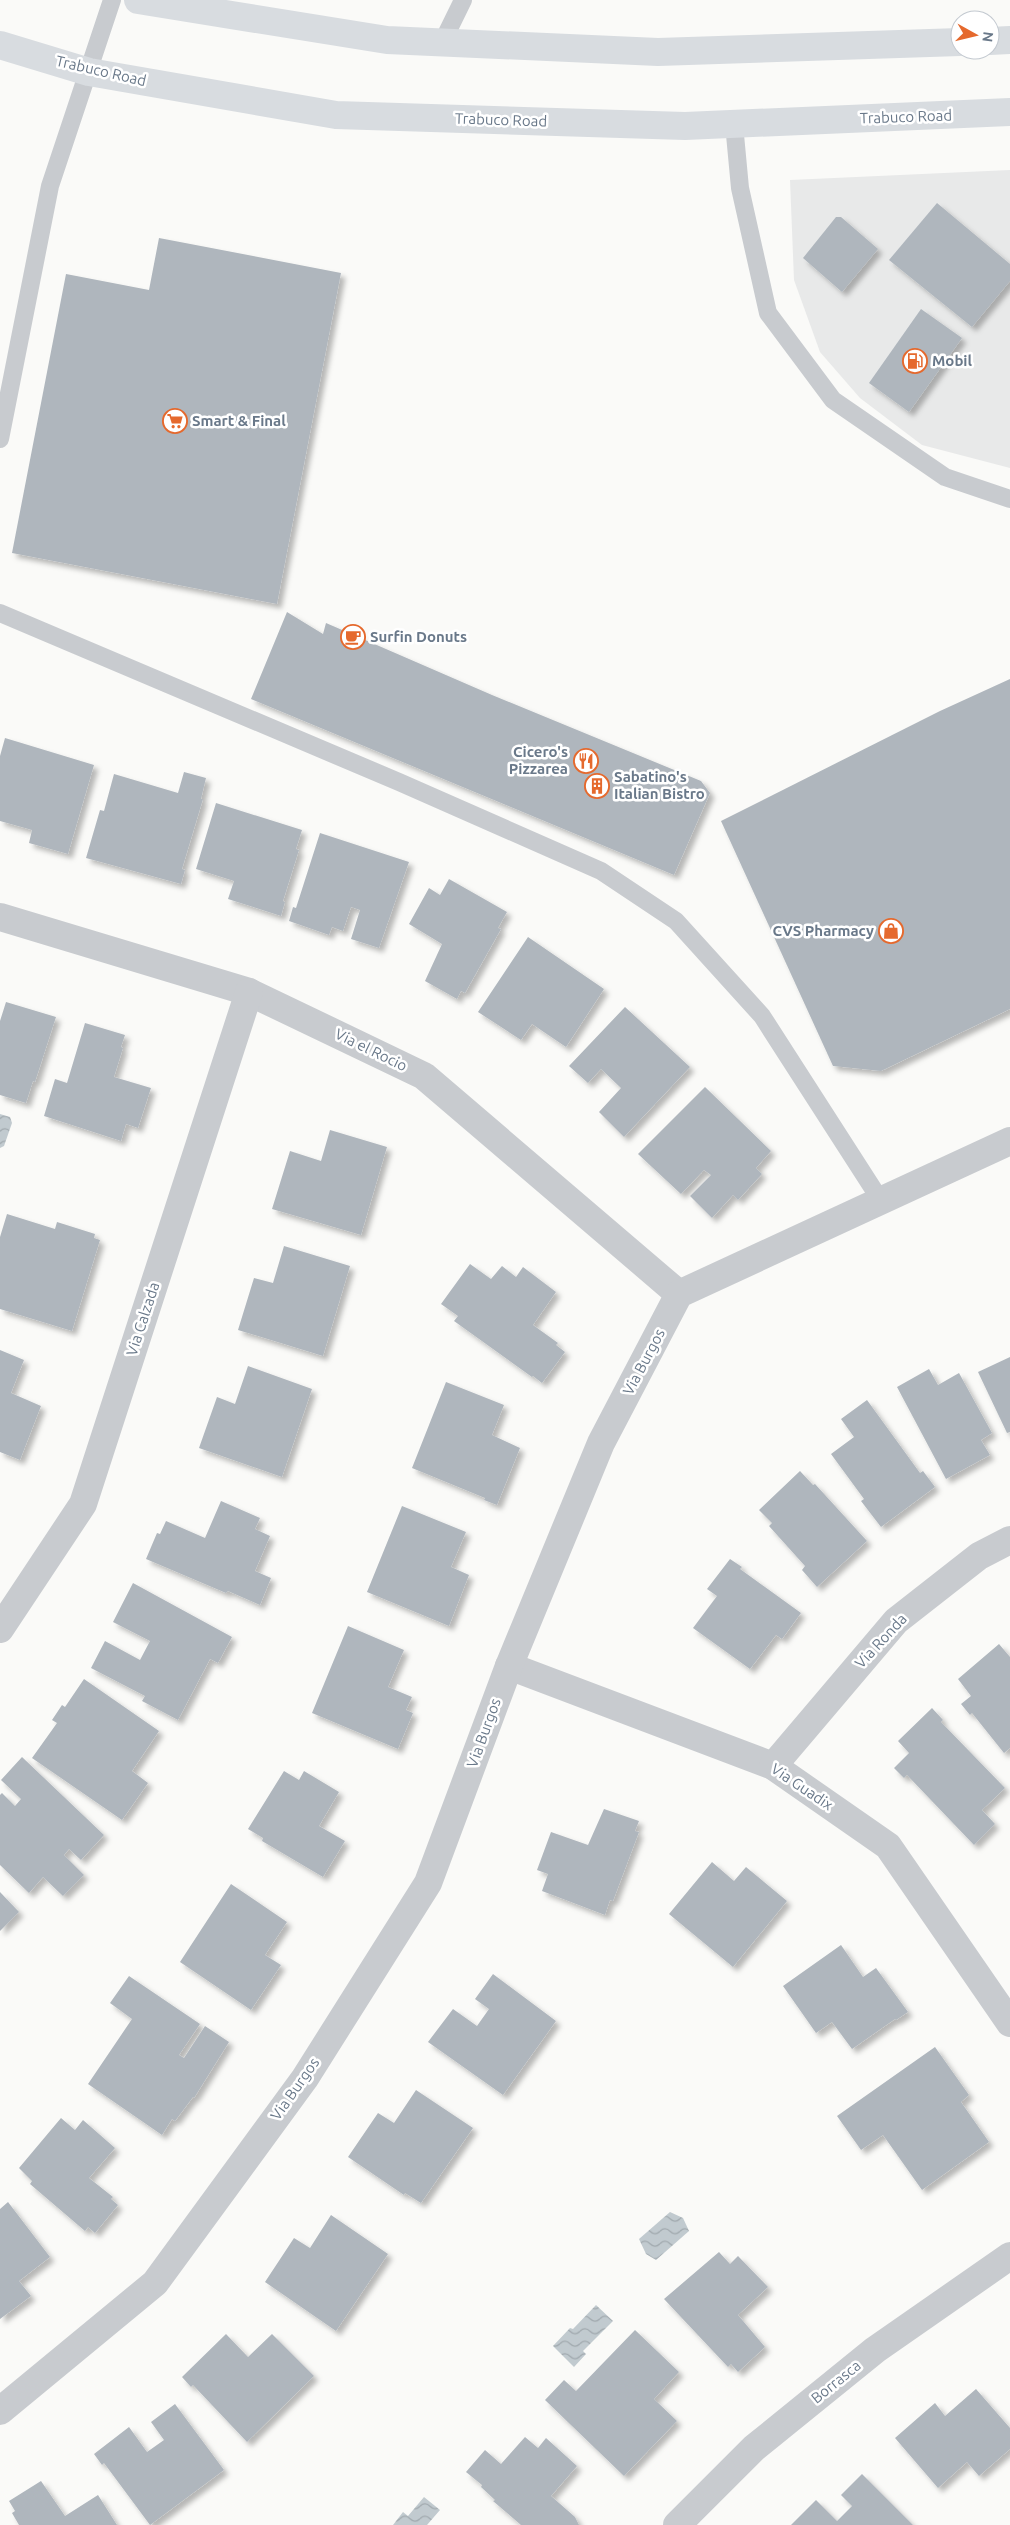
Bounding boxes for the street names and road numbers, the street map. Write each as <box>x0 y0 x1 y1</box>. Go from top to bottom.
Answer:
street label: Trabuco Road <box>54 52 148 89</box>
street label: Trabuco Road <box>860 106 952 127</box>
street label: Trabuco Road <box>455 109 547 130</box>
street label: Via el Rocio <box>332 1025 410 1074</box>
street label: Via Calzada <box>123 1280 162 1358</box>
street label: Via Burgos <box>619 1326 668 1398</box>
street label: Via Ronda <box>851 1610 910 1671</box>
street label: Via Burgos <box>463 1696 504 1770</box>
street label: Via Guadix <box>768 1760 837 1814</box>
street label: Via Burgos <box>267 2054 322 2123</box>
street label: Borrasca <box>808 2357 864 2407</box>

